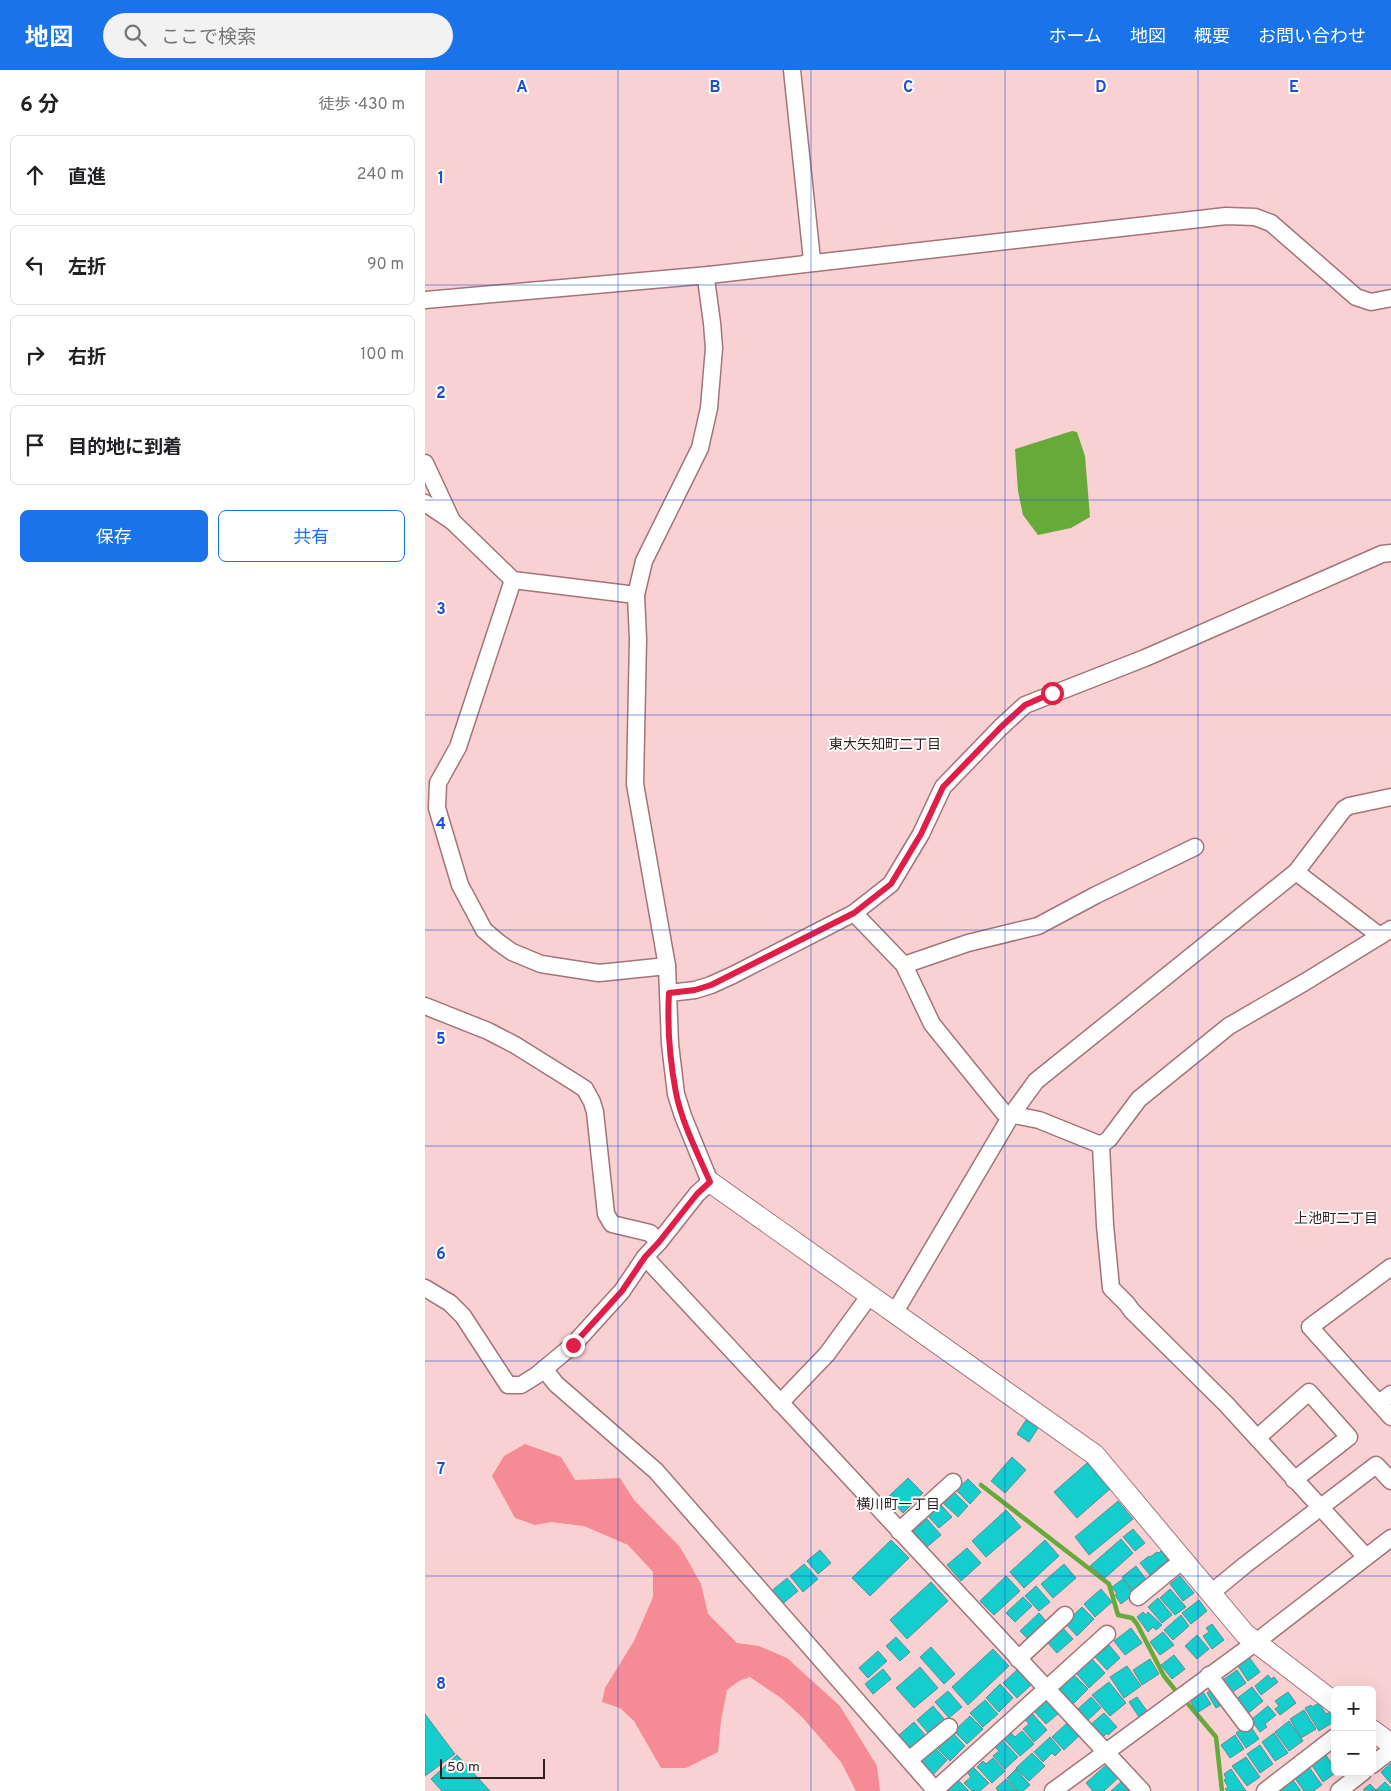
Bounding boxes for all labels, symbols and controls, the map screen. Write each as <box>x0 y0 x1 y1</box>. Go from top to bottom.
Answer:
search box <box>103 13 453 58</box>
icon: search <box>121 21 149 49</box>
text: 地図 <box>25 24 73 54</box>
text: ここで検索 <box>161 26 256 50</box>
text: ホーム <box>1049 26 1102 49</box>
text: 地図 <box>1130 26 1166 49</box>
text: 概要 <box>1194 26 1230 49</box>
text: お問い合わせ <box>1258 26 1366 49</box>
text: A <box>516 78 528 98</box>
text: B <box>709 78 721 98</box>
text: C <box>903 78 913 98</box>
text: D <box>1095 78 1107 98</box>
text: E <box>1289 78 1299 98</box>
text: 6 分 <box>20 92 59 119</box>
text: 徒歩 · 430 m <box>318 95 405 115</box>
icon: ahead <box>21 161 49 189</box>
text: 240 m <box>357 165 404 185</box>
text: 直進 <box>68 166 106 190</box>
text: 1 <box>438 169 444 189</box>
icon: left <box>21 251 49 279</box>
text: 90 m <box>367 255 404 275</box>
text: 左折 <box>68 256 106 280</box>
icon: right <box>21 341 49 369</box>
text: 100 m <box>360 345 404 365</box>
text: 右折 <box>68 346 106 370</box>
text: 2 <box>436 384 446 404</box>
icon: arrive <box>21 431 49 459</box>
text: 目的地に到着 <box>68 436 182 460</box>
button: 保存 <box>20 510 208 562</box>
button: 共有 <box>218 510 405 562</box>
text: 3 <box>436 600 446 620</box>
route start <box>1041 682 1064 705</box>
district label: 東大矢知町二丁目 <box>829 737 941 754</box>
text: 4 <box>436 815 446 835</box>
text: 5 <box>436 1030 446 1050</box>
district label: 上池町二丁目 <box>1294 1211 1378 1228</box>
text: 6 <box>436 1245 446 1265</box>
route end <box>562 1334 585 1357</box>
text: 7 <box>437 1460 445 1480</box>
district label: 横川町一丁目 <box>856 1497 940 1514</box>
text: 8 <box>436 1675 446 1695</box>
map controls <box>1331 1686 1376 1776</box>
button: + <box>1331 1686 1376 1731</box>
button: − <box>1331 1731 1376 1776</box>
scale bar <box>440 1756 545 1779</box>
text: 50 m <box>447 1759 480 1776</box>

